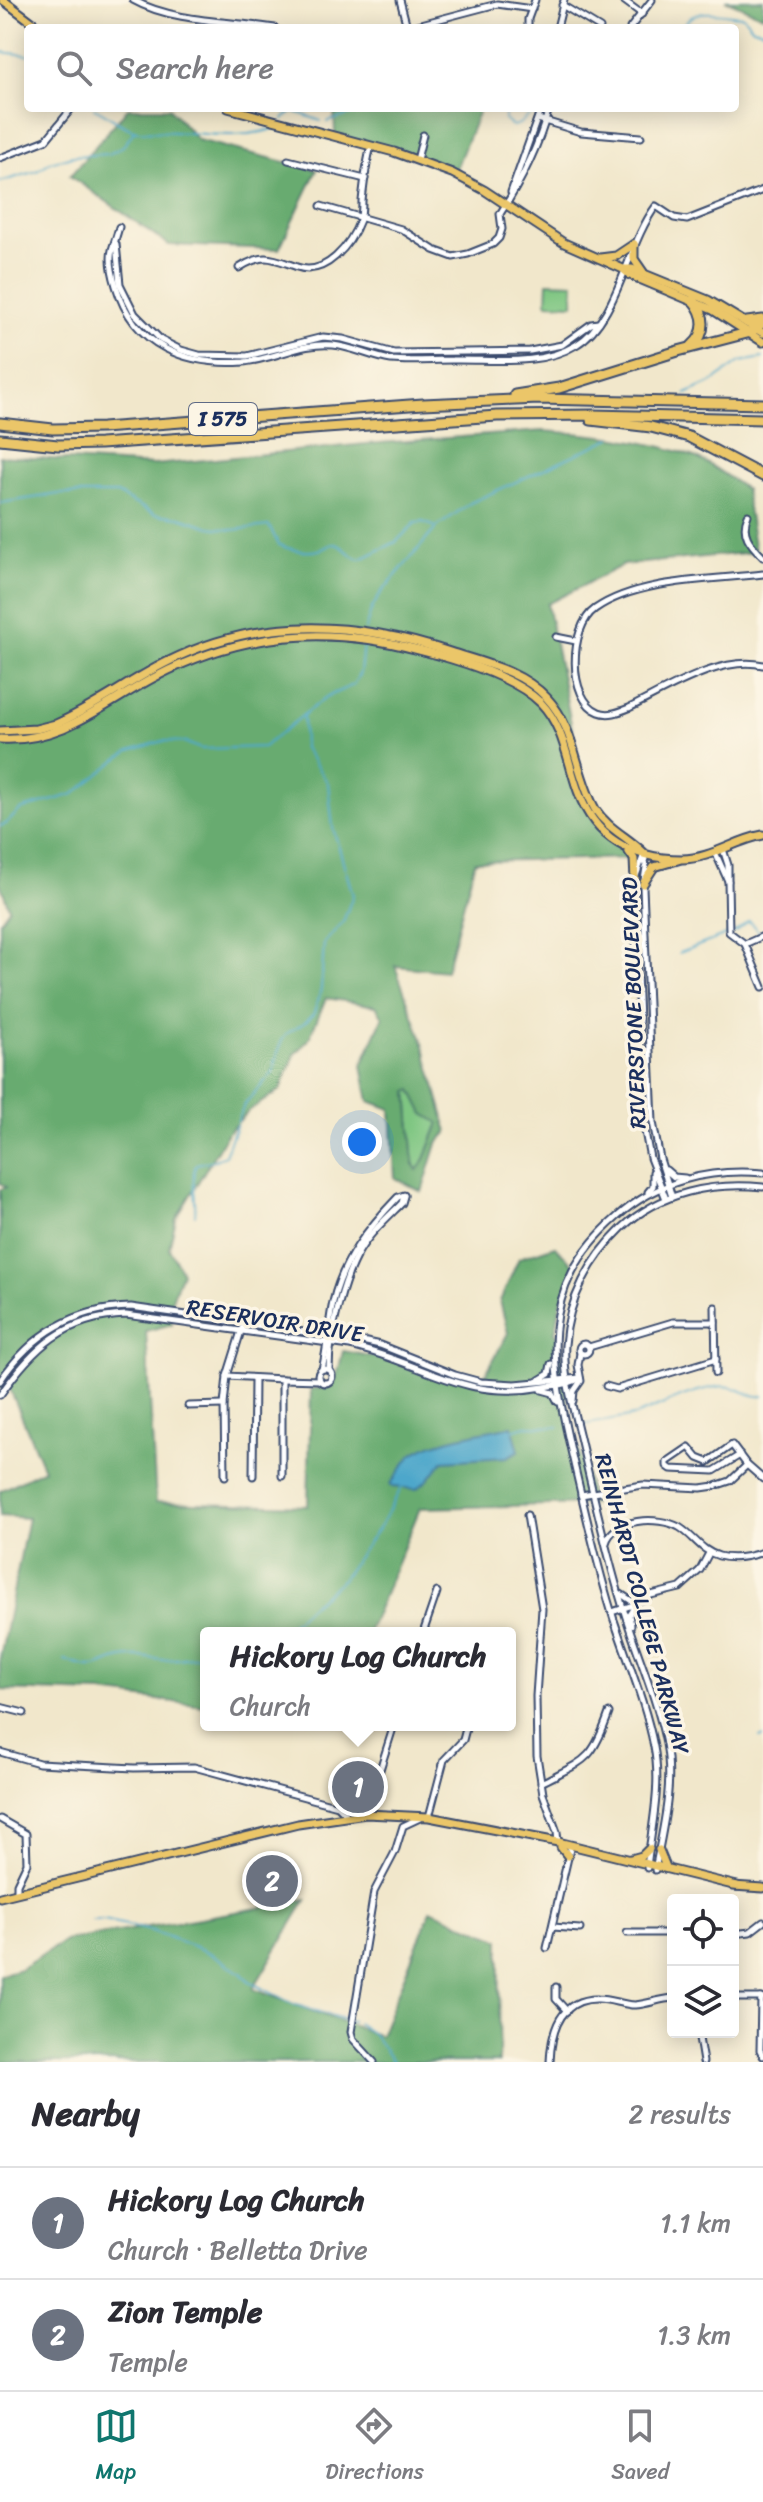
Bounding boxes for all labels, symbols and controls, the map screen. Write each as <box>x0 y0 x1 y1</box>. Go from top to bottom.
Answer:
search box <box>24 24 739 112</box>
text: Search here <box>116 41 274 95</box>
icon: search <box>52 46 96 90</box>
road number: I 575 <box>189 403 257 435</box>
street label: RIVERSTONE BOULEVARD <box>610 876 657 1130</box>
your location <box>342 1122 382 1162</box>
street label: RESERVOIR DRIVE <box>184 1287 368 1354</box>
street label: REINHARDT COLLEGE PARKWAY <box>583 1449 702 1760</box>
popup <box>200 1627 516 1731</box>
text: Hickory Log Church <box>230 1629 486 1683</box>
text: Church <box>230 1683 311 1729</box>
pin: 1 <box>332 1757 384 1817</box>
pin: 2 <box>246 1851 298 1911</box>
map controls <box>667 1894 739 2038</box>
button: locate <box>667 1894 739 1966</box>
button: layers <box>667 1966 739 2038</box>
text: Nearby <box>32 2084 140 2144</box>
text: 2 results <box>629 2091 731 2137</box>
text: Hickory Log Church <box>108 2173 365 2227</box>
text: 1 <box>52 2200 64 2246</box>
text: 1.1 km <box>660 2200 731 2246</box>
text: Church · Belletta Drive <box>108 2227 368 2273</box>
text: Zion Temple <box>108 2285 262 2339</box>
text: 2 <box>50 2312 66 2358</box>
text: 1.3 km <box>657 2312 731 2358</box>
text: Temple <box>108 2339 188 2385</box>
tab: Map <box>94 2404 138 2491</box>
tab: Directions <box>325 2404 424 2491</box>
tab: Saved <box>611 2404 669 2491</box>

